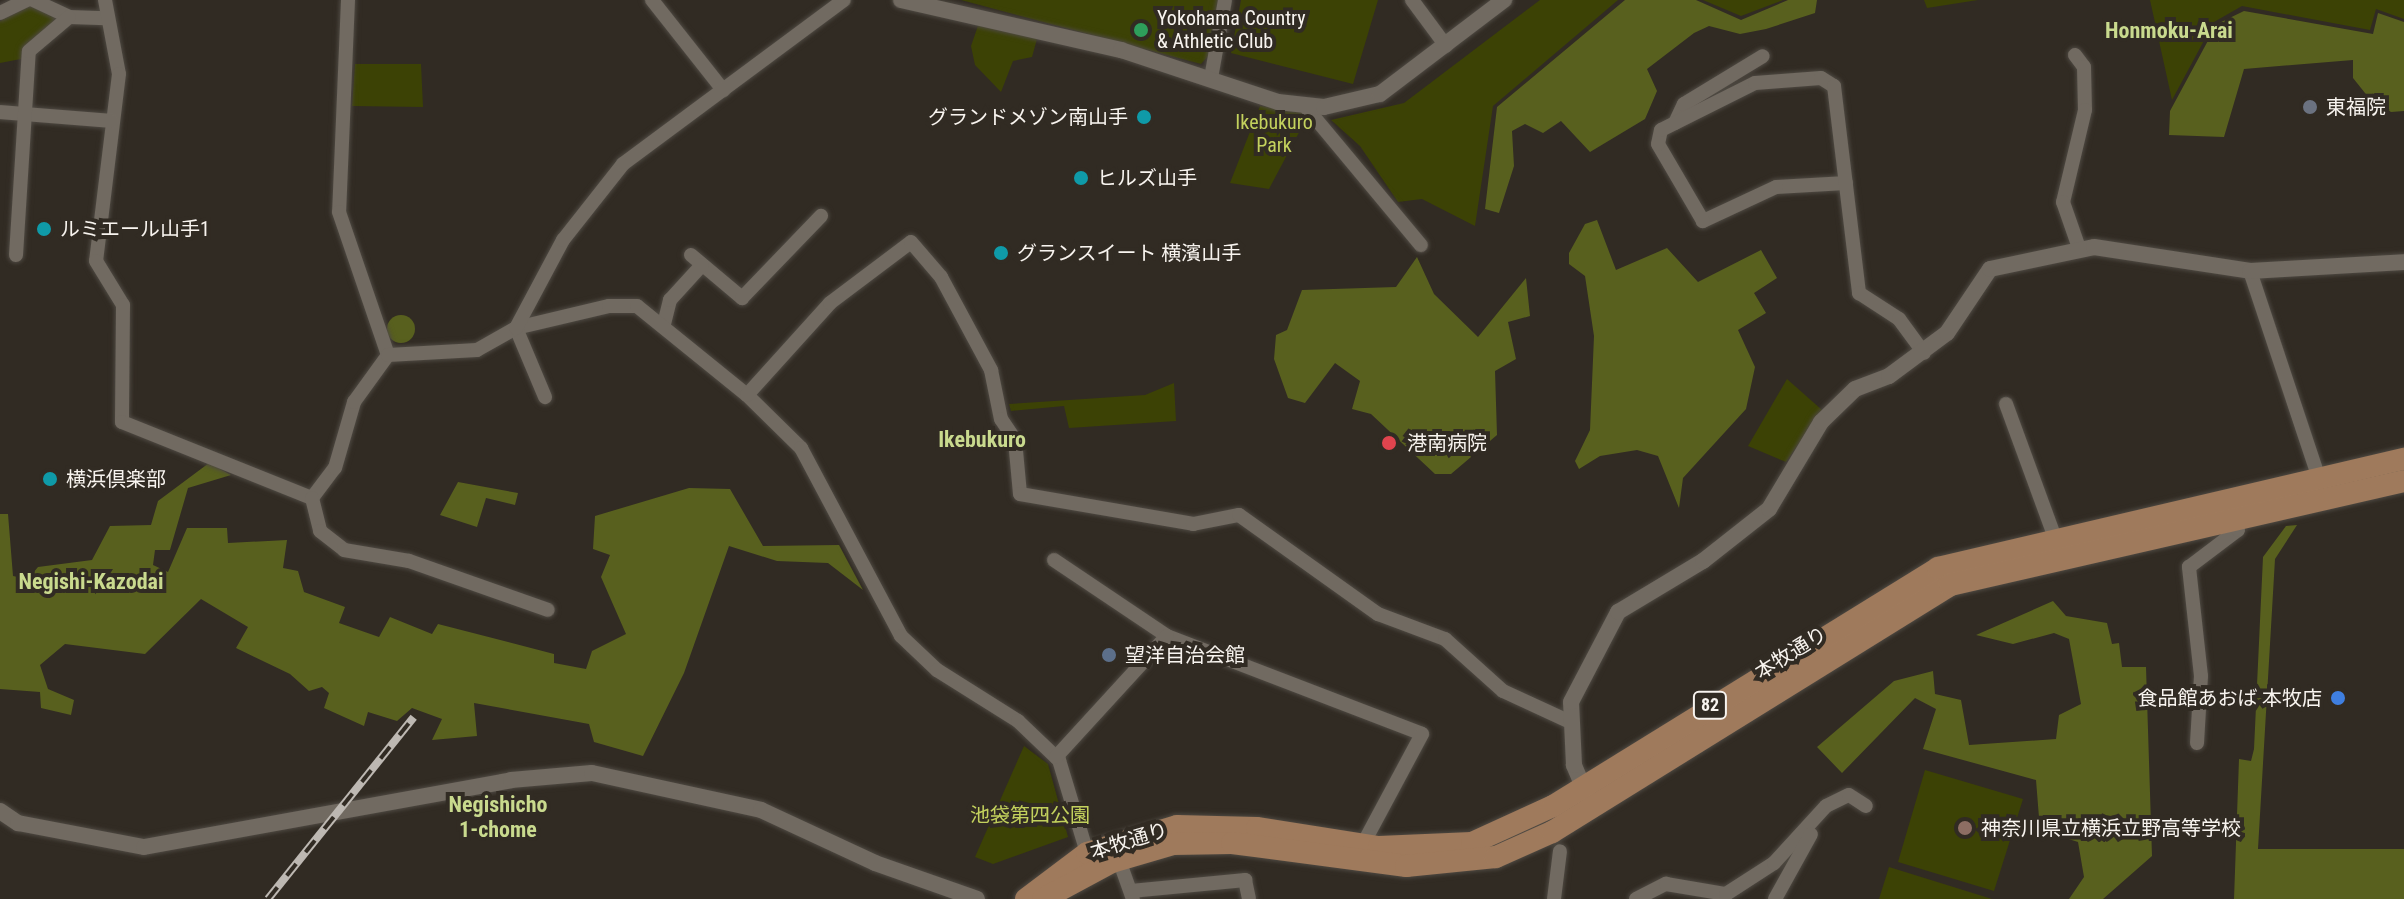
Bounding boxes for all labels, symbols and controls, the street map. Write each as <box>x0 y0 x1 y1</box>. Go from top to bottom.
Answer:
place label: Yokohama Country & Athletic Club <box>1157 6 1306 53</box>
district label: Honmoku-Arai <box>2105 18 2233 44</box>
marker: Yokohama Country & Athletic Club <box>1132 21 1150 39</box>
place label: 東福院 <box>2326 95 2386 119</box>
marker: 東福院 <box>2301 98 2319 116</box>
place label: グランドメゾン南山手 <box>928 105 1128 129</box>
marker: グランドメゾン南山手 <box>1135 108 1153 126</box>
park label: Ikebukuro Park <box>1235 110 1313 157</box>
place label: ヒルズ山手 <box>1097 166 1197 190</box>
marker: ヒルズ山手 <box>1072 169 1090 187</box>
place label: ルミエール山手1 <box>60 217 210 241</box>
marker: ルミエール山手1 <box>35 220 53 238</box>
place label: グランスイート 横濱山手 <box>1017 241 1242 265</box>
marker: グランスイート 横濱山手 <box>992 244 1010 262</box>
district label: Ikebukuro <box>938 427 1026 453</box>
place label: 港南病院 <box>1407 431 1487 455</box>
marker: 港南病院 <box>1378 432 1400 454</box>
place label: 横浜倶楽部 <box>66 467 166 491</box>
marker: 横浜倶楽部 <box>41 470 59 488</box>
district label: Negishi-Kazodai <box>19 569 163 595</box>
street label: 本牧通り <box>1751 622 1831 684</box>
place label: 望洋自治会館 <box>1125 643 1245 667</box>
marker: 望洋自治会館 <box>1100 646 1118 664</box>
place label: 食品館あおば 本牧店 <box>2137 686 2322 710</box>
marker: 食品館あおば 本牧店 <box>2329 689 2347 707</box>
road number: 82 <box>1692 691 1728 719</box>
district label: Negishicho 1-chome <box>449 791 547 842</box>
park label: 池袋第四公園 <box>970 803 1090 827</box>
place label: 神奈川県立横浜立野高等学校 <box>1981 816 2241 840</box>
street label: 本牧通り <box>1087 818 1171 864</box>
marker: 神奈川県立横浜立野高等学校 <box>1956 819 1974 837</box>

